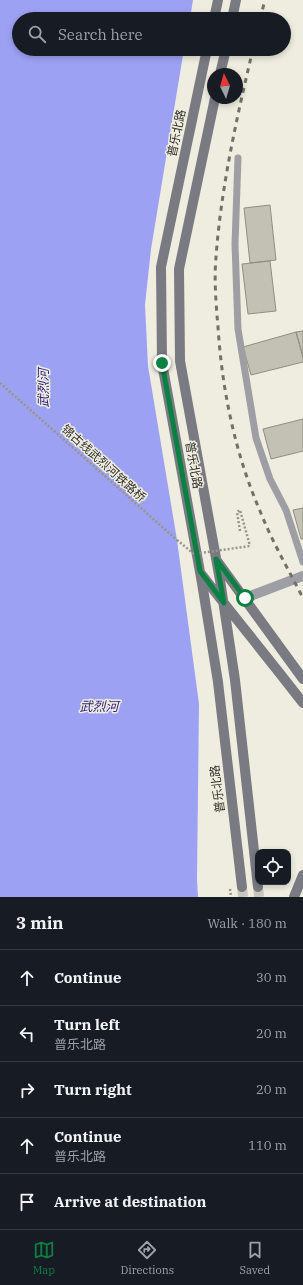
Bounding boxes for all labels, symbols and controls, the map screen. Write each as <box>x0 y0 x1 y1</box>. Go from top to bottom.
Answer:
search box <box>12 12 291 56</box>
icon: search <box>26 23 48 45</box>
text: Search here <box>58 25 143 44</box>
north arrow <box>207 68 243 104</box>
street label: 普乐北路 <box>164 108 188 158</box>
route end <box>153 354 171 372</box>
water label: 武烈河 <box>35 366 52 408</box>
street label: 锦古线武烈河铁路桥 <box>59 421 149 505</box>
street label: 普乐北路 <box>182 440 206 490</box>
route start <box>236 589 254 607</box>
water label: 武烈河 <box>79 698 121 715</box>
street label: 普乐北路 <box>207 764 227 814</box>
map controls <box>255 849 291 885</box>
button: locate <box>255 849 291 885</box>
text: 3 min <box>16 912 64 934</box>
text: Walk · 180 m <box>208 915 287 932</box>
icon: ahead <box>16 967 38 989</box>
text: Continue <box>54 968 121 987</box>
text: 30 m <box>256 969 287 986</box>
text: Turn left <box>54 1015 120 1034</box>
icon: left <box>16 1023 38 1045</box>
text: 20 m <box>256 1025 287 1042</box>
text: 普乐北路 <box>54 1036 106 1053</box>
icon: right <box>16 1079 38 1101</box>
text: Turn right <box>54 1080 132 1099</box>
text: 20 m <box>256 1081 287 1098</box>
text: Continue <box>54 1127 121 1146</box>
icon: ahead <box>16 1135 38 1157</box>
text: 110 m <box>248 1137 287 1154</box>
text: 普乐北路 <box>54 1148 106 1165</box>
icon: arrive <box>16 1191 38 1213</box>
text: Arrive at destination <box>54 1192 206 1211</box>
tab: Map <box>33 1239 55 1277</box>
tab: Directions <box>120 1239 174 1277</box>
tab: Saved <box>239 1239 270 1277</box>

